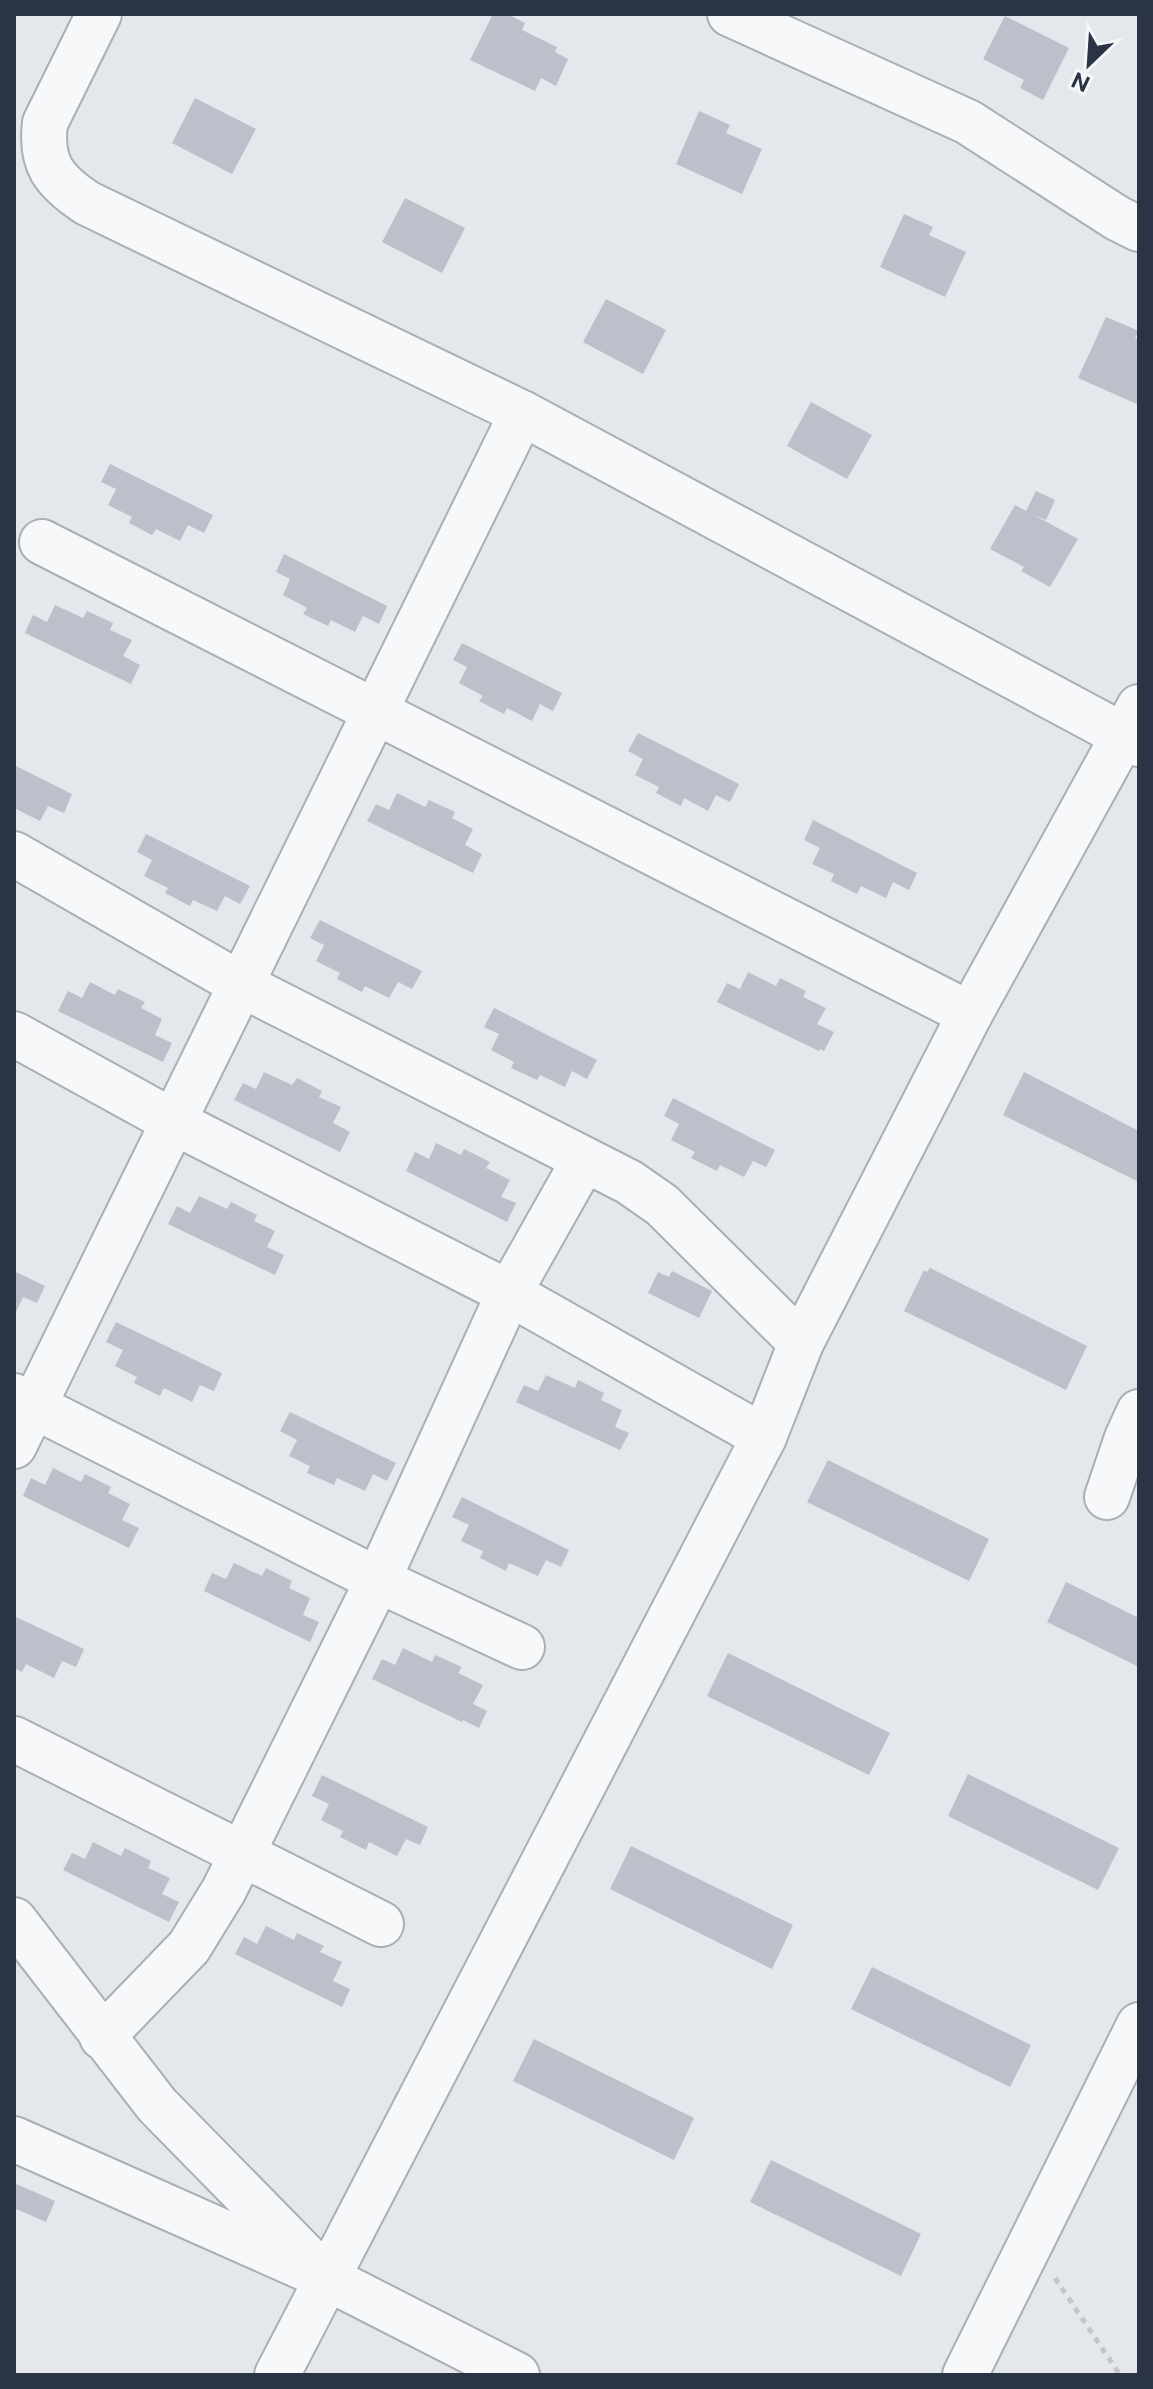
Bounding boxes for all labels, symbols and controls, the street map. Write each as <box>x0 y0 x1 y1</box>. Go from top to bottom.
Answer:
north arrow <box>1049 24 1129 104</box>
text: N <box>1067 67 1094 98</box>

